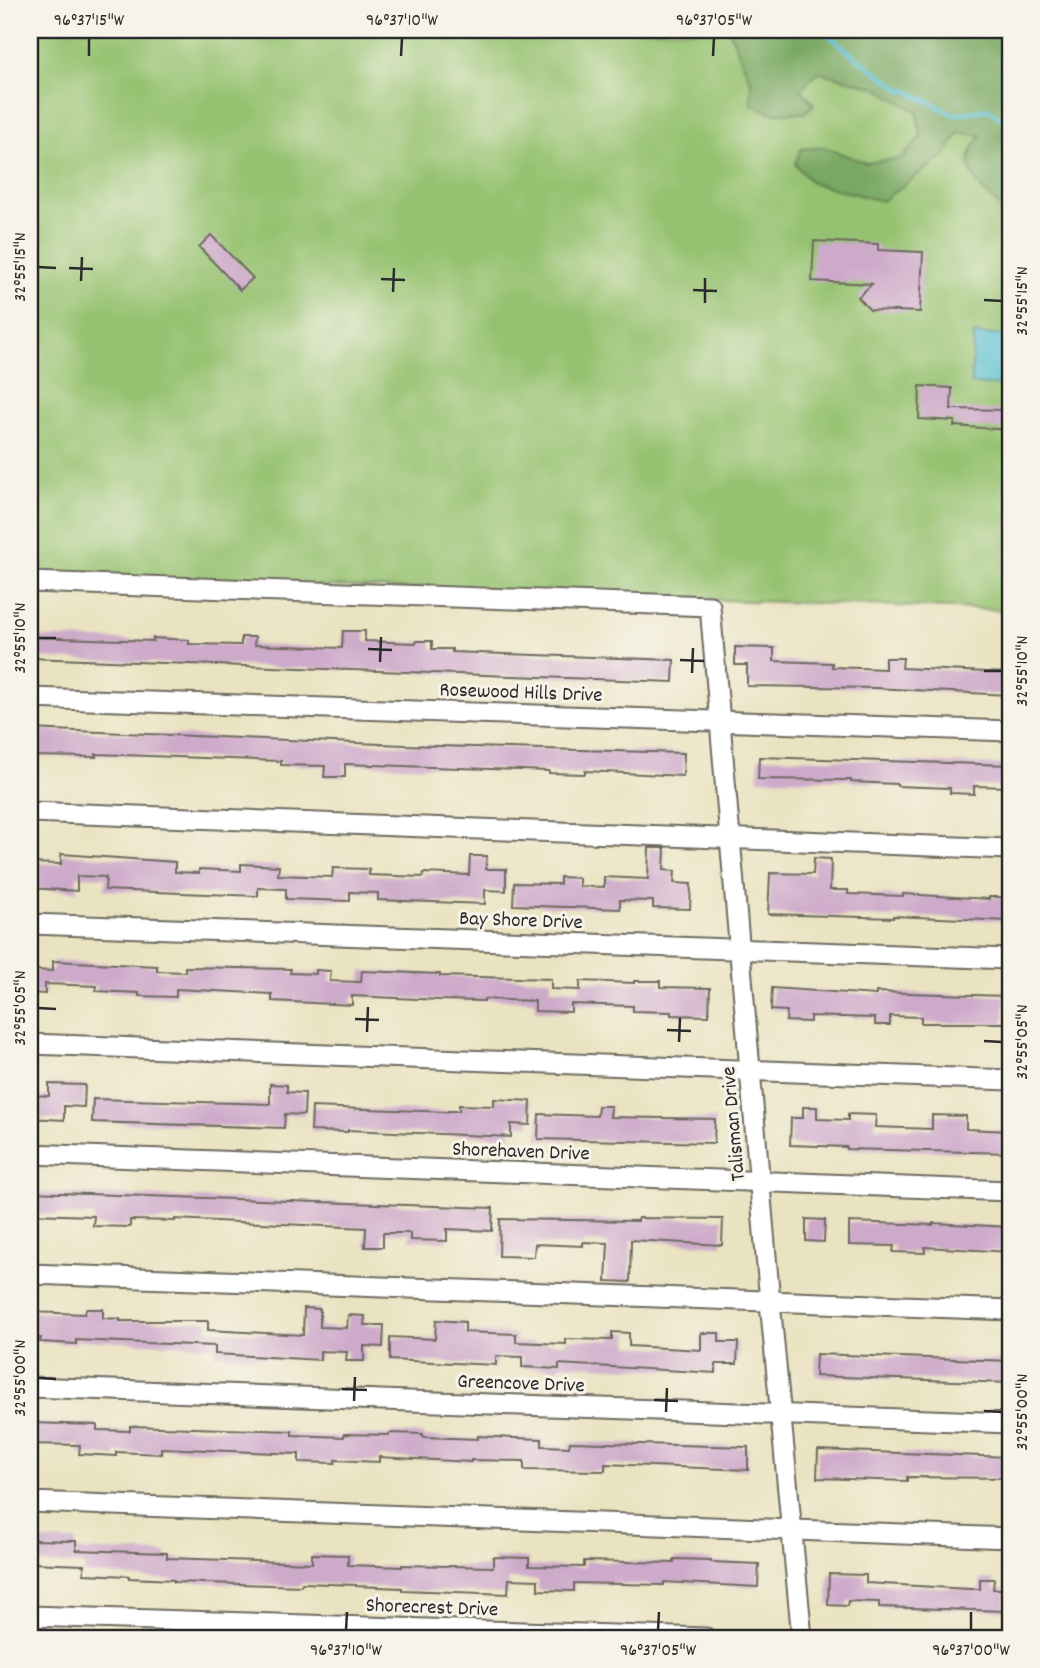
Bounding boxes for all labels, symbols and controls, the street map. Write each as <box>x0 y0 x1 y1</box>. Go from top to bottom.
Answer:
text: 96°37'15"W <box>54 9 125 34</box>
text: 96°37'10"W <box>366 9 439 34</box>
text: 96°37'05"W <box>676 9 753 34</box>
text: 32°55'15"N <box>9 232 34 302</box>
text: 32°55'15"N <box>1011 266 1036 336</box>
text: 32°55'10"N <box>9 603 34 673</box>
text: 32°55'10"N <box>1011 636 1036 706</box>
street label: Rosewood Hills Drive <box>439 676 603 712</box>
street label: Bay Shore Drive <box>459 905 583 939</box>
text: 32°55'05"N <box>9 970 34 1046</box>
text: 32°55'05"N <box>1011 1004 1036 1080</box>
street label: Talisman Drive <box>715 1065 755 1182</box>
street label: Shorehaven Drive <box>452 1136 590 1170</box>
text: 32°55'00"N <box>9 1340 34 1416</box>
street label: Greencove Drive <box>457 1368 585 1402</box>
text: 32°55'00"N <box>1011 1374 1036 1450</box>
street label: Shorecrest Drive <box>365 1592 499 1626</box>
text: 96°37'10"W <box>310 1639 383 1664</box>
text: 96°37'05"W <box>620 1639 697 1664</box>
text: 96°37'00"W <box>932 1639 1010 1664</box>

